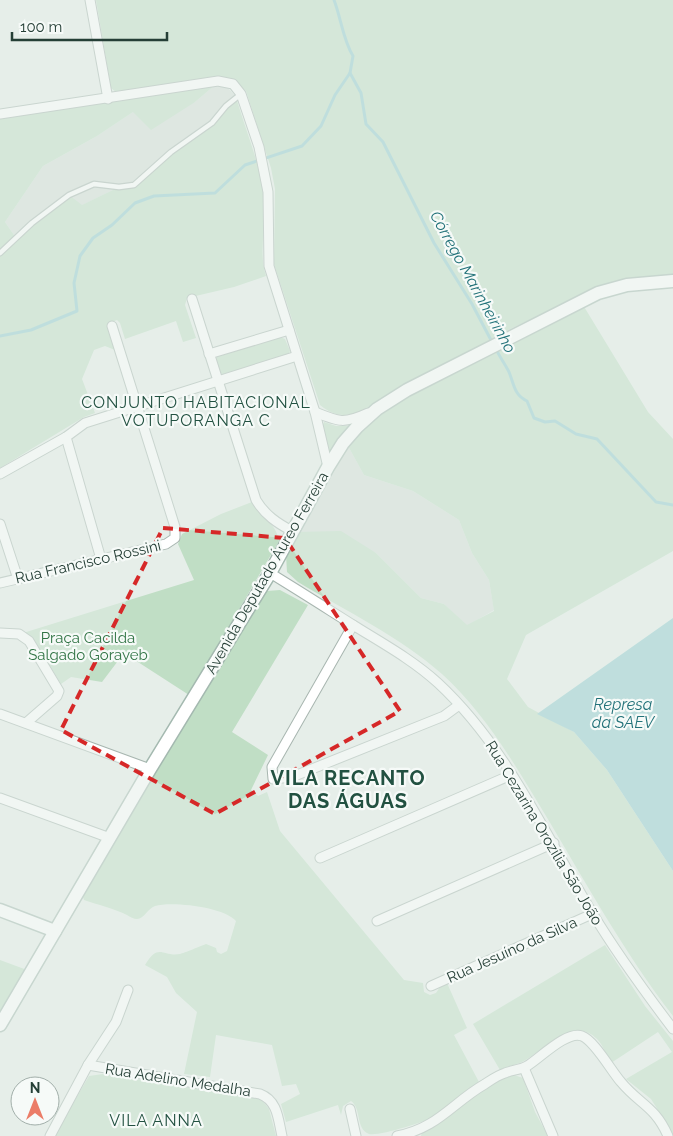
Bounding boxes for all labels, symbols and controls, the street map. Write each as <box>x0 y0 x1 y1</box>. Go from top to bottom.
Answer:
scale bar <box>12 10 168 42</box>
text: 100 m <box>20 18 62 36</box>
water label: Córrego Marinheirinho <box>426 208 520 356</box>
district label: CONJUNTO HABITACIONAL VOTUPORANGA C <box>81 393 311 430</box>
street label: Avenida Deputado Áureo Ferreira <box>202 469 332 677</box>
street label: Rua Francisco Rossini <box>13 536 163 588</box>
park label: Praça Cacilda Salgado Gorayeb <box>28 629 148 664</box>
water label: Represa da SAEV <box>592 695 656 732</box>
street label: Rua Cezarina Orozília São João <box>482 737 606 929</box>
district label: VILA RECANTO DAS ÁGUAS <box>271 766 426 813</box>
street label: Rua Jesuíno da Silva <box>444 913 580 987</box>
street label: Rua Adelino Medalha <box>104 1060 252 1100</box>
north arrow <box>10 1076 60 1126</box>
text: N <box>30 1080 40 1096</box>
district label: VILA ANNA <box>109 1111 203 1130</box>

